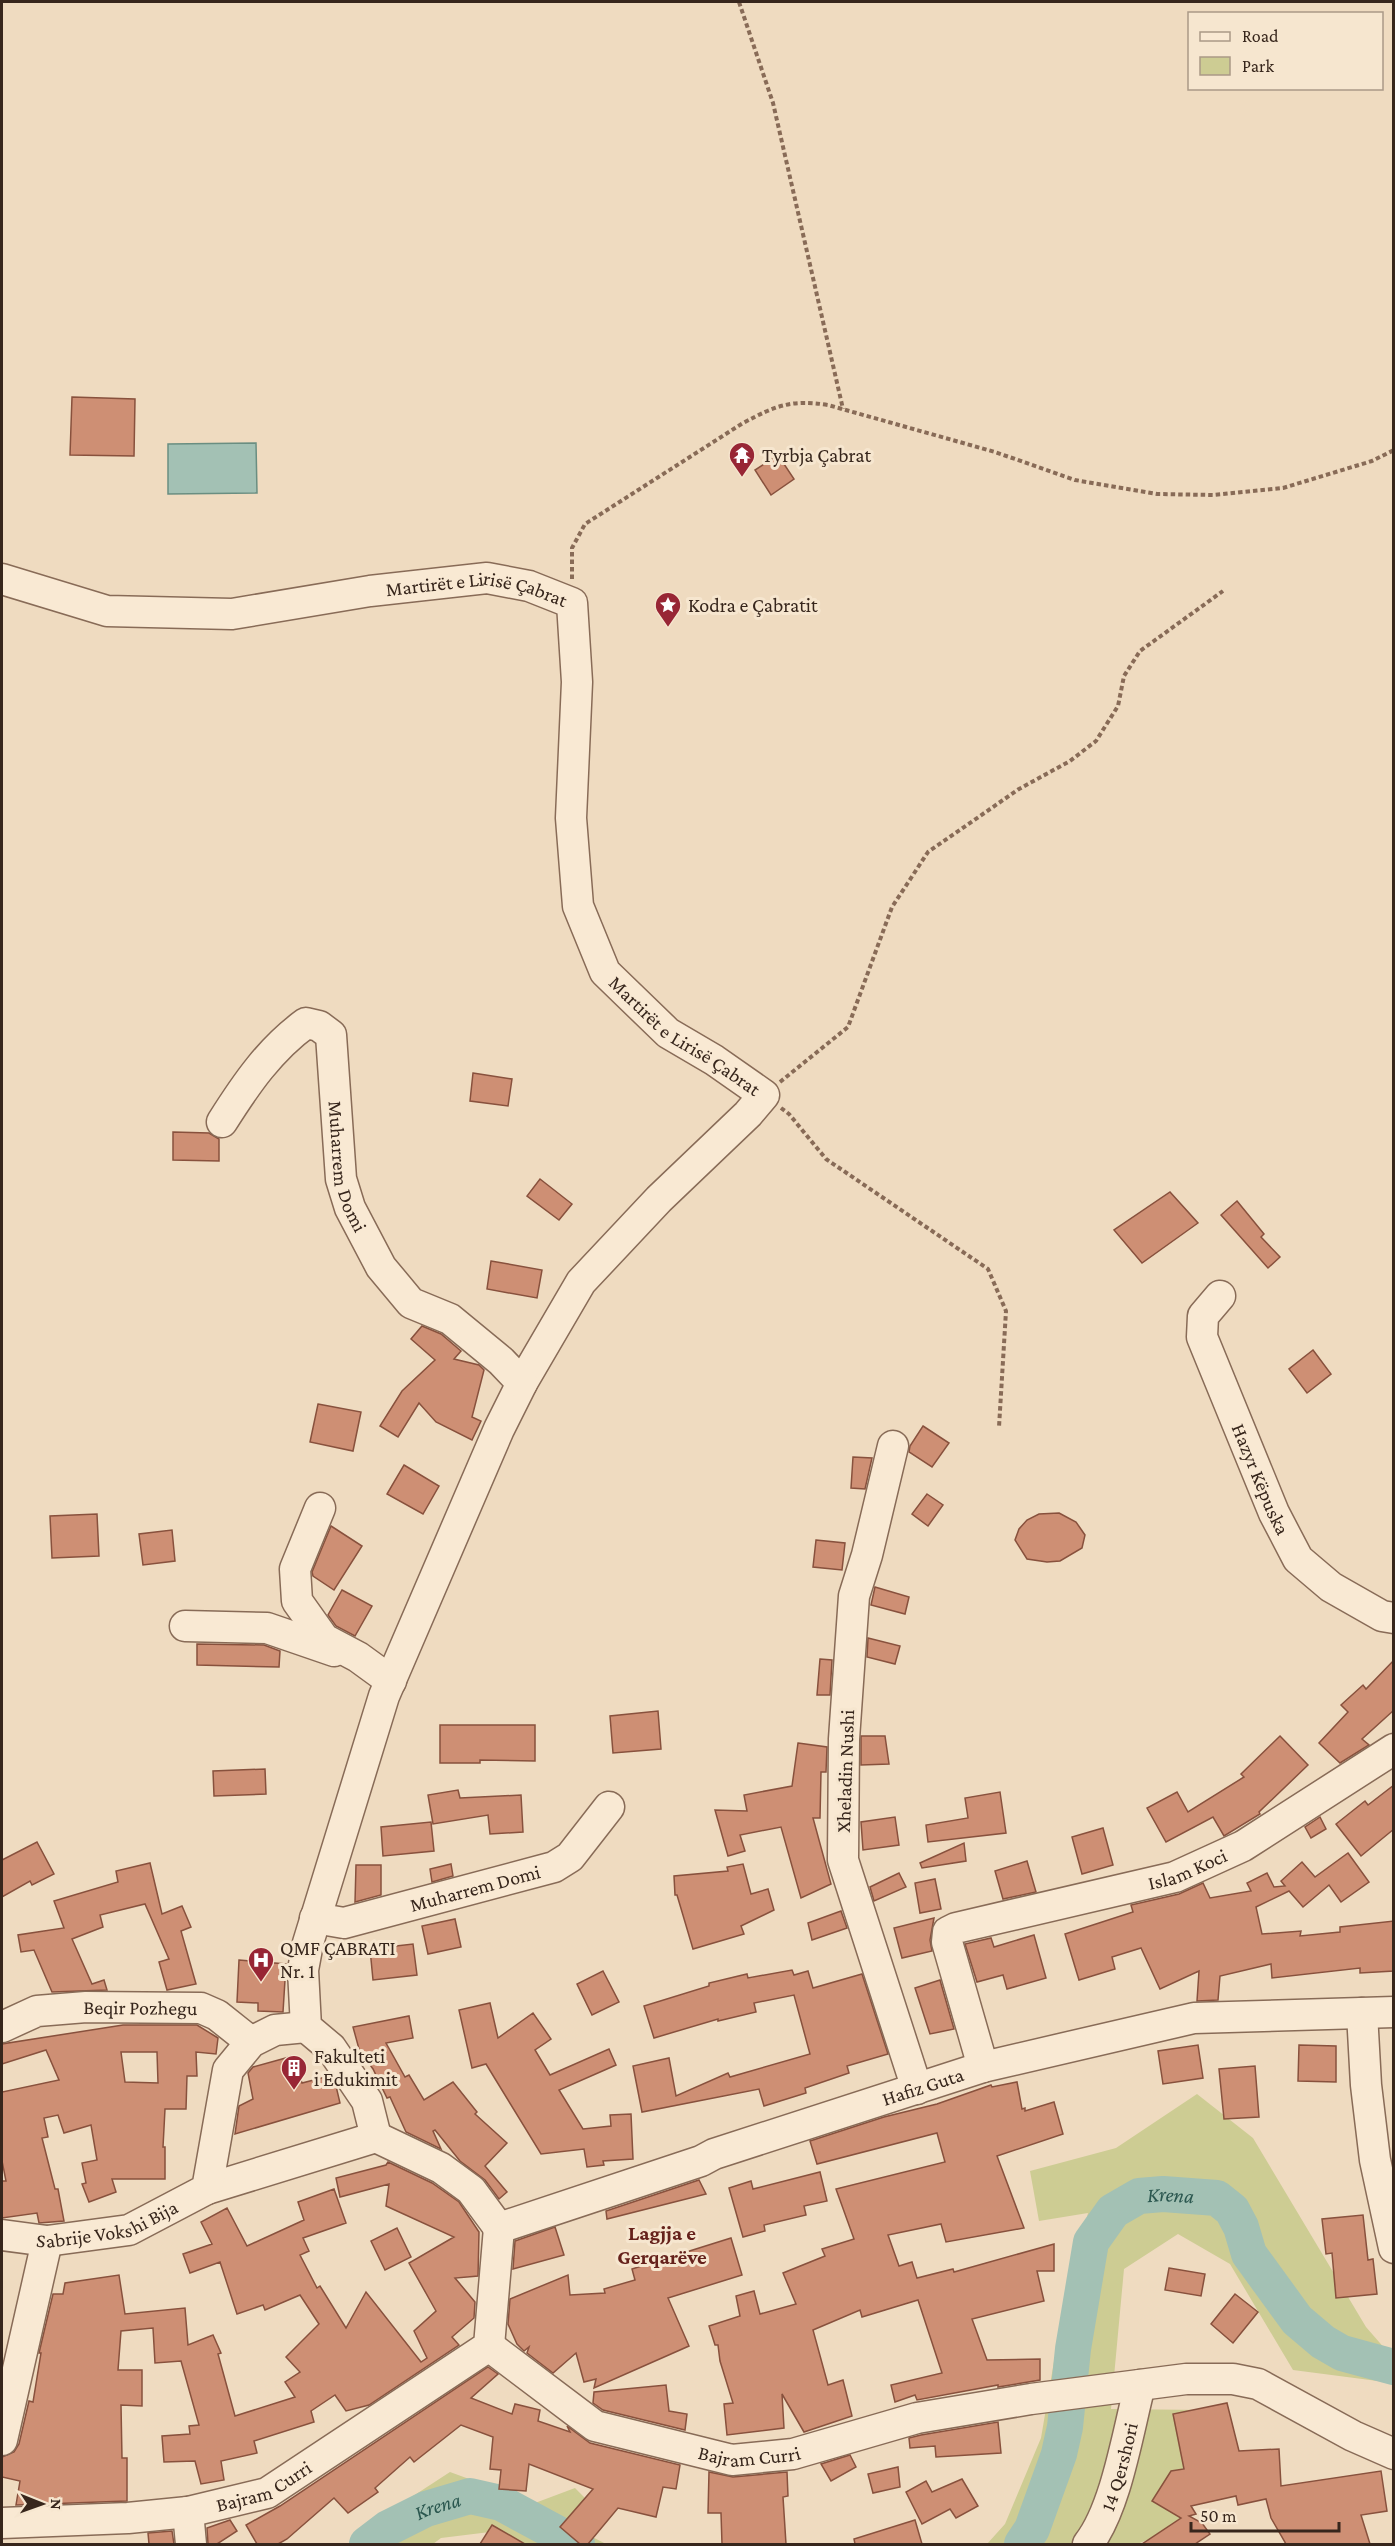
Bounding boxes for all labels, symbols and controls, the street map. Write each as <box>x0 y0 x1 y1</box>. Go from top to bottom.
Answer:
legend <box>1188 12 1383 90</box>
text: Road <box>1242 26 1279 46</box>
text: Park <box>1242 56 1274 76</box>
temple icon: Tyrbja Çabrat <box>727 440 757 478</box>
place label: Tyrbja Çabrat <box>762 444 872 467</box>
street label: Martirët e Lirisë Çabrat <box>384 567 571 611</box>
place icon: Kodra e Çabratit <box>653 590 683 628</box>
place label: Kodra e Çabratit <box>688 594 818 617</box>
street label: Martirët e Lirisë Çabrat <box>605 971 765 1100</box>
street label: Muharrem Domi <box>325 1100 372 1236</box>
street label: Hazyr Këpuska <box>1228 1420 1294 1538</box>
street label: Xheladin Nushi <box>832 1709 858 1833</box>
street label: Islam Koci <box>1146 1844 1230 1894</box>
street label: Muharrem Domi <box>407 1860 543 1916</box>
place label: QMF ÇABRATI Nr. 1 <box>280 1937 396 1982</box>
hospital icon: QMF ÇABRATI Nr. 1 <box>246 1945 276 1983</box>
street label: Beqir Pozhegu <box>83 1996 198 2020</box>
place label: Fakulteti i Edukimit <box>314 2045 398 2090</box>
building icon: Fakulteti i Edukimit <box>279 2053 309 2091</box>
street label: Hafiz Guta <box>879 2063 966 2110</box>
water label: Krena <box>1146 2182 1195 2208</box>
street label: Sabrije Vokshi Bija <box>35 2196 181 2252</box>
district label: Lagjja e Gerqarëve <box>617 2221 707 2269</box>
street label: 14 Qershori <box>1096 2421 1142 2514</box>
street label: Bajram Curri <box>696 2441 803 2471</box>
street label: Bajram Curri <box>214 2456 315 2516</box>
north arrow <box>12 2474 72 2534</box>
water label: Krena <box>410 2487 464 2525</box>
scale bar <box>1191 2495 1340 2533</box>
text: N <box>48 2499 65 2510</box>
text: 50 m <box>1200 2506 1237 2526</box>

